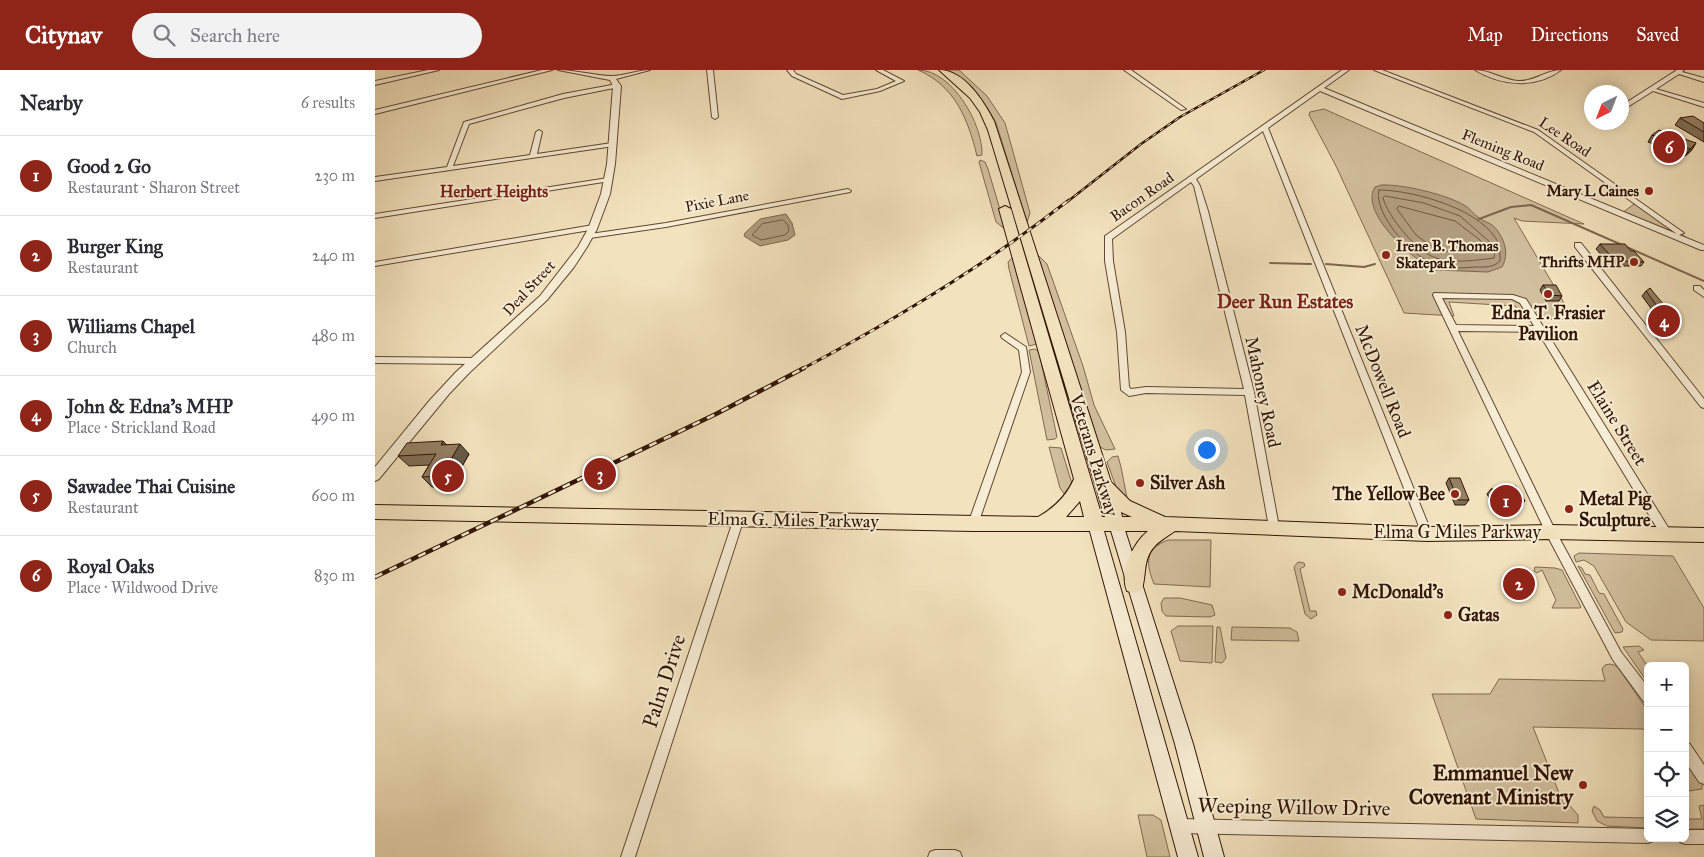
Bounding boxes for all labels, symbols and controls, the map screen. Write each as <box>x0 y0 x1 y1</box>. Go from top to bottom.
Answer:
search box <box>132 13 482 58</box>
text: Citynav <box>25 20 102 50</box>
icon: search <box>150 21 178 49</box>
text: Search here <box>190 24 280 47</box>
text: Map <box>1467 24 1503 46</box>
text: Directions <box>1531 24 1608 46</box>
text: Saved <box>1636 24 1679 46</box>
north arrow <box>1584 85 1629 130</box>
text: Nearby <box>20 90 83 116</box>
text: 6 results <box>301 93 355 112</box>
street label: Lee Road <box>1536 113 1595 161</box>
street label: Fleming Road <box>1459 125 1547 175</box>
pin: 6 <box>1653 128 1685 166</box>
text: Good 2 Go <box>67 155 151 178</box>
text: 1 <box>33 166 39 185</box>
text: 230 m <box>315 166 355 185</box>
street label: Bacon Road <box>1107 168 1178 225</box>
text: Restaurant · Sharon Street <box>67 178 240 197</box>
district label: Herbert Heights <box>440 182 548 202</box>
place label: Mary L Caines <box>1546 182 1640 201</box>
marker: Mary L Caines <box>1643 185 1655 197</box>
street label: Pixie Lane <box>684 186 750 216</box>
text: Burger King <box>67 235 163 258</box>
place label: Irene B. Thomas Skatepark <box>1396 237 1499 273</box>
text: 2 <box>32 246 40 265</box>
text: 240 m <box>312 246 355 265</box>
marker: Irene B. Thomas Skatepark <box>1380 249 1392 261</box>
place label: Thrifts MHP <box>1539 253 1624 271</box>
street label: Deal Street <box>499 256 560 319</box>
marker: Thrifts MHP <box>1628 256 1640 268</box>
text: Restaurant <box>67 258 139 277</box>
marker: Edna T. Frasier Pavilion <box>1542 288 1554 300</box>
district label: Deer Run Estates <box>1217 290 1353 313</box>
place label: Edna T. Frasier Pavilion <box>1491 302 1606 345</box>
pin: 4 <box>1648 302 1680 340</box>
text: Williams Chapel <box>67 315 195 338</box>
street label: McDowell Road <box>1350 321 1416 441</box>
text: 3 <box>33 326 39 345</box>
text: 480 m <box>311 326 355 345</box>
street label: Mahoney Road <box>1240 334 1286 450</box>
text: Church <box>67 338 117 357</box>
street label: Elaine Street <box>1582 376 1652 470</box>
street label: Veterans Parkway <box>1065 390 1123 520</box>
text: John & Edna's MHP <box>67 395 233 418</box>
text: 4 <box>32 406 40 425</box>
text: 490 m <box>311 406 355 425</box>
text: Place · Strickland Road <box>67 418 216 437</box>
your location <box>1194 437 1220 463</box>
pin: 3 <box>584 455 616 493</box>
pin: 5 <box>432 457 464 495</box>
place label: Silver Ash <box>1150 472 1226 494</box>
text: Sawadee Thai Cuisine <box>67 475 235 498</box>
marker: Silver Ash <box>1134 477 1146 489</box>
pin: 1 <box>1490 482 1522 520</box>
place label: The Yellow Bee <box>1331 483 1445 505</box>
text: 5 <box>32 486 40 505</box>
text: 600 m <box>311 486 355 505</box>
marker: The Yellow Bee <box>1449 488 1461 500</box>
place label: Metal Pig Sculpture <box>1579 488 1652 532</box>
text: Restaurant <box>67 498 139 517</box>
marker: Metal Pig Sculpture <box>1563 503 1575 515</box>
street label: Elma G. Miles Parkway <box>707 508 879 533</box>
street label: Elma G Miles Parkway <box>1373 521 1541 543</box>
text: Royal Oaks <box>67 555 154 578</box>
pin: 2 <box>1503 565 1535 603</box>
text: 6 <box>32 566 40 585</box>
text: 830 m <box>314 566 355 585</box>
text: Place · Wildwood Drive <box>67 578 218 597</box>
place label: McDonald's <box>1352 581 1444 603</box>
marker: McDonald's <box>1336 586 1348 598</box>
place label: Gatas <box>1458 604 1500 626</box>
marker: Gatas <box>1442 609 1454 621</box>
street label: Palm Drive <box>637 631 691 731</box>
map controls <box>1644 662 1689 842</box>
button: + <box>1644 662 1689 707</box>
button: − <box>1644 707 1689 752</box>
button: locate <box>1644 752 1689 797</box>
place label: Emmanuel New Covenant Ministry <box>1409 760 1574 810</box>
marker: Emmanuel New Covenant Ministry <box>1577 779 1589 791</box>
street label: Weeping Willow Drive <box>1197 792 1391 822</box>
button: layers <box>1644 797 1689 842</box>

